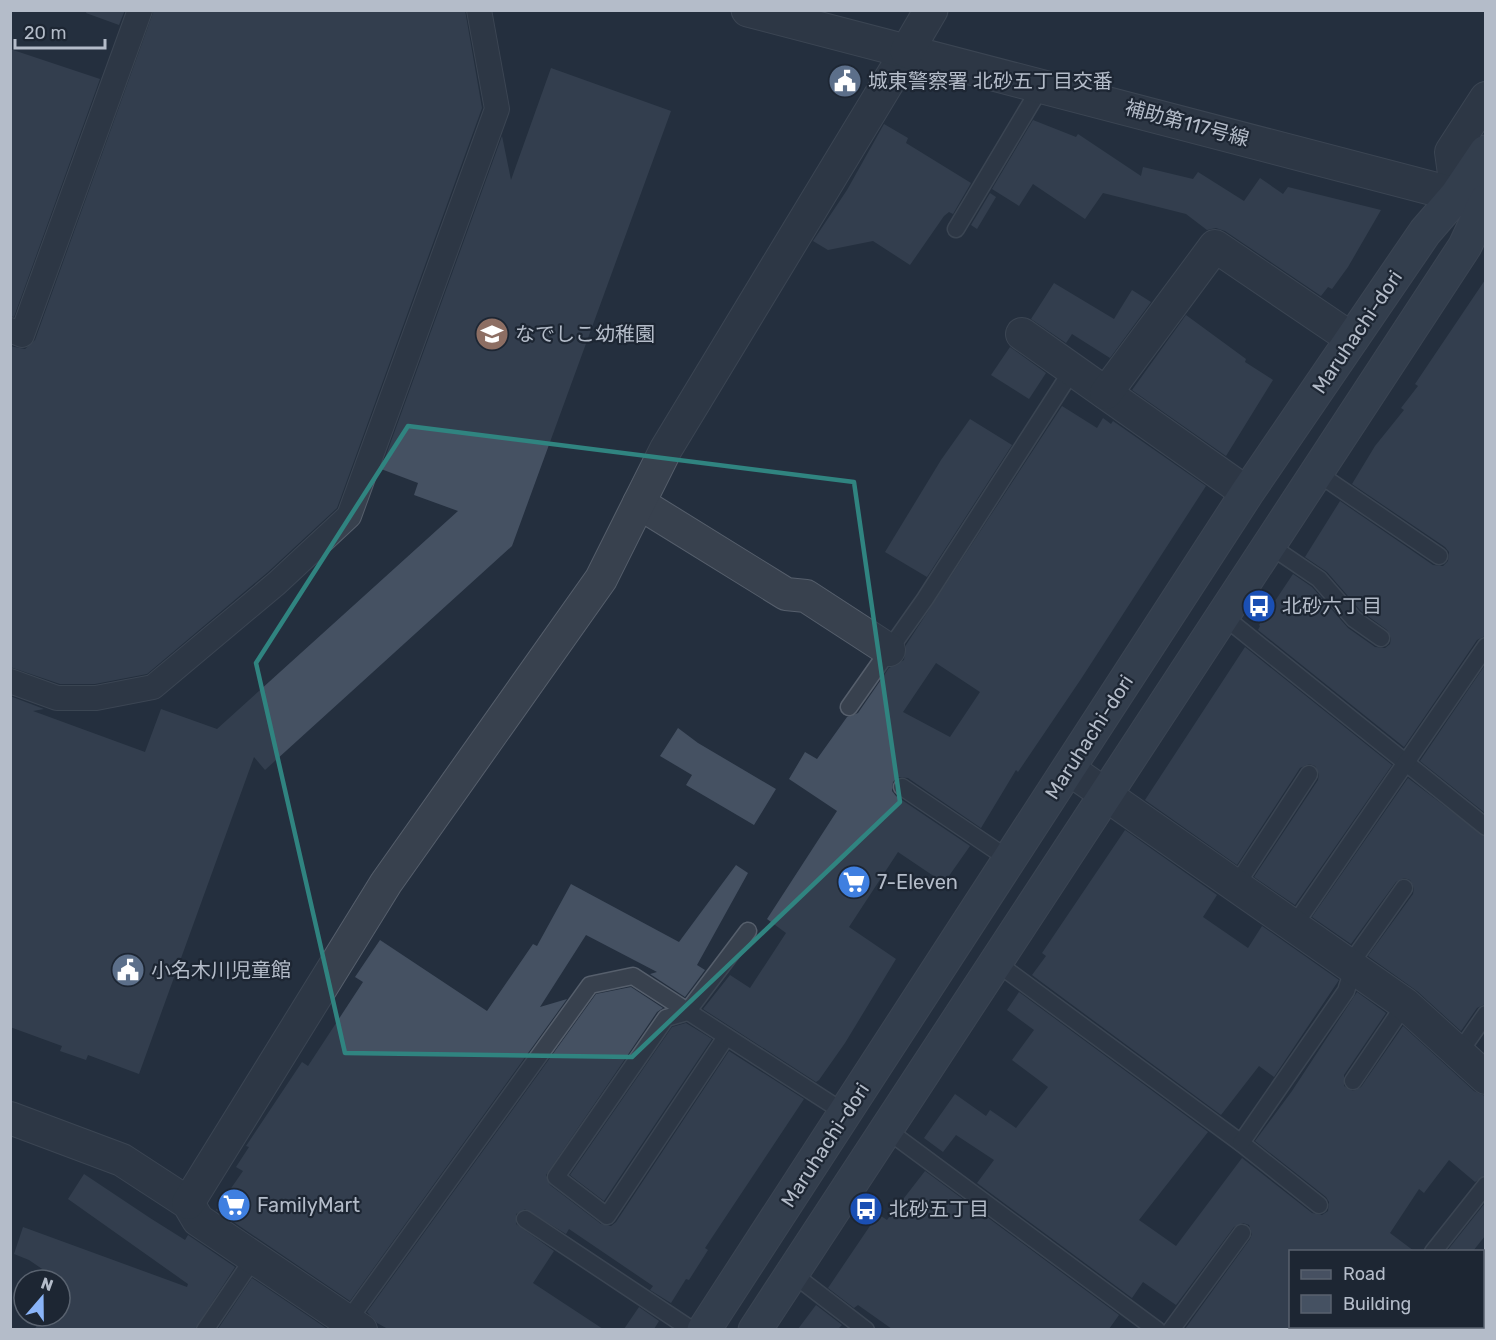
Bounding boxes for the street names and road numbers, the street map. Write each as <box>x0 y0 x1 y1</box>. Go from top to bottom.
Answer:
street label: 補助第117号線 <box>1122 95 1252 151</box>
street label: Maruhachi-dori <box>1307 266 1407 398</box>
street label: Maruhachi-dori <box>1040 670 1138 804</box>
street label: Maruhachi-dori <box>776 1078 874 1212</box>

